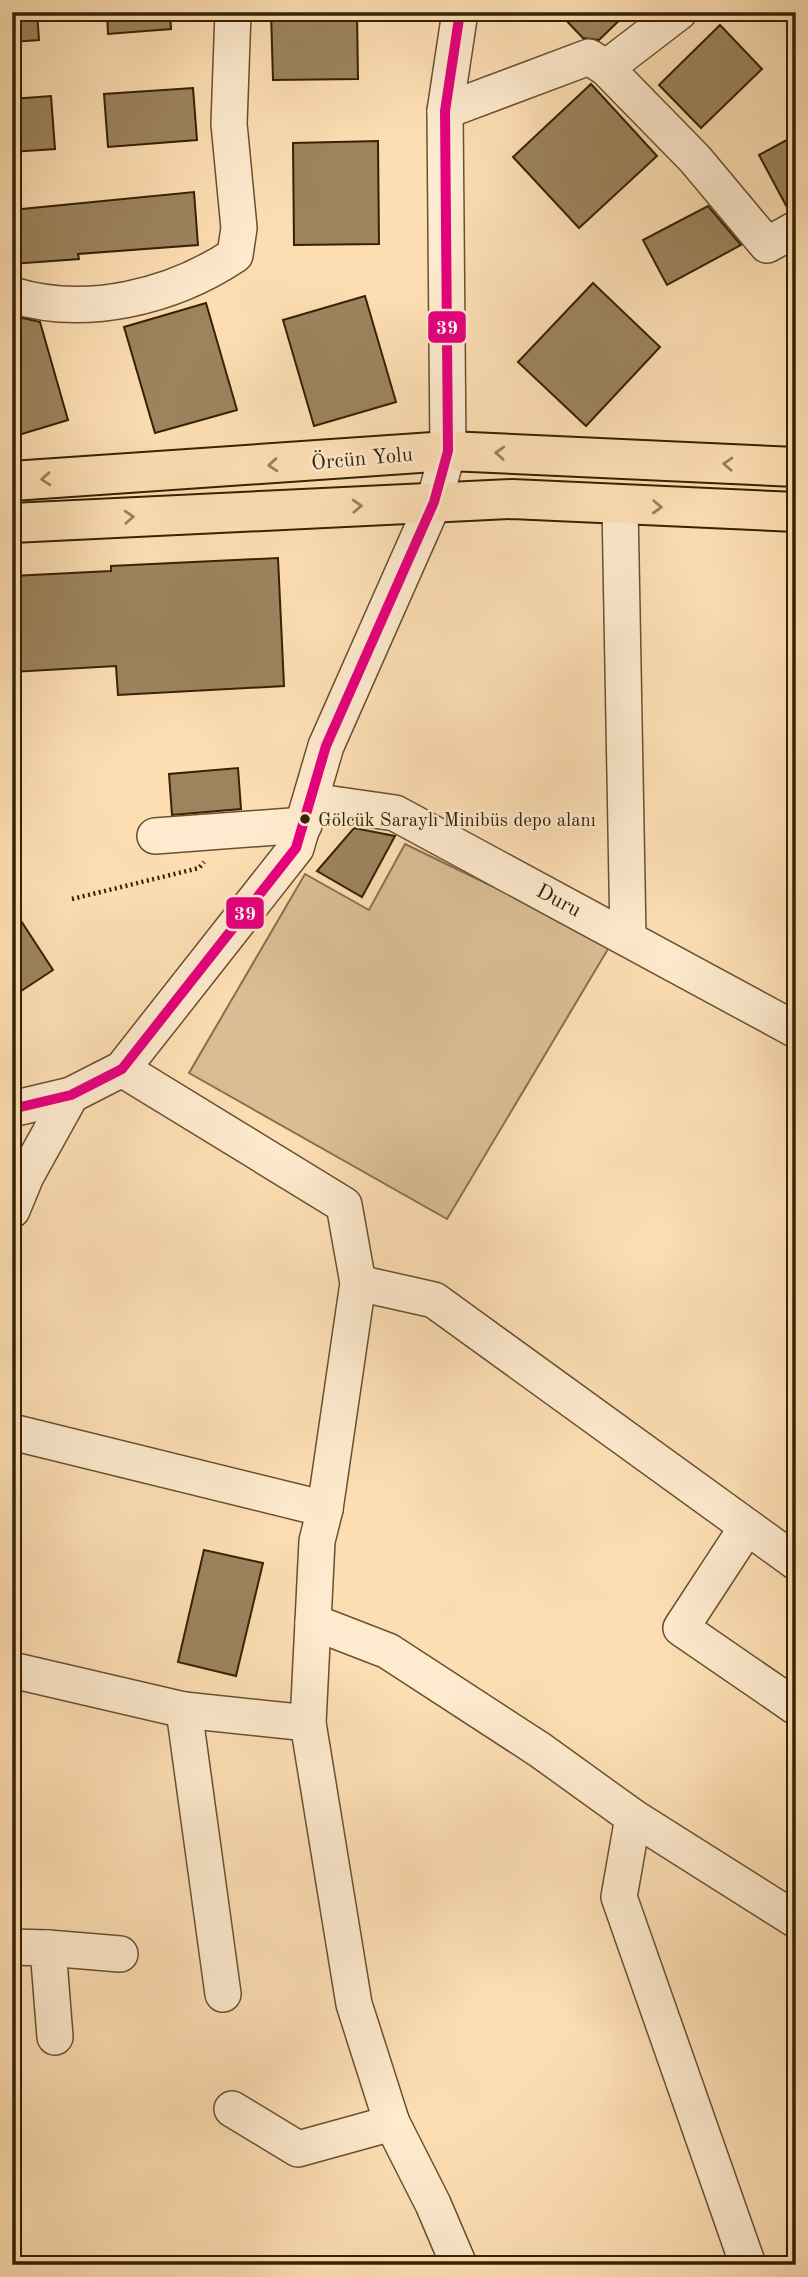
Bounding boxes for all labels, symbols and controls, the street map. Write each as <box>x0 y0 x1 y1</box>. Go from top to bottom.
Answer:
line badge: 39 <box>427 310 467 344</box>
text: 39 <box>436 320 458 339</box>
street label: Örcün Yolu <box>310 441 414 474</box>
one-way arrow <box>495 446 506 461</box>
one-way arrow <box>268 457 279 472</box>
one-way arrow <box>722 457 733 472</box>
one-way arrow <box>41 471 52 486</box>
one-way arrow <box>351 498 362 513</box>
one-way arrow <box>652 499 663 514</box>
one-way arrow <box>124 510 135 525</box>
marker: Gölcük Saraylı Minibüs depo alanı <box>298 812 312 826</box>
place label: Gölcük Saraylı Minibüs depo alanı <box>318 812 596 831</box>
street label: Duru <box>532 881 584 922</box>
line badge: 39 <box>225 896 265 930</box>
text: 39 <box>234 906 256 925</box>

